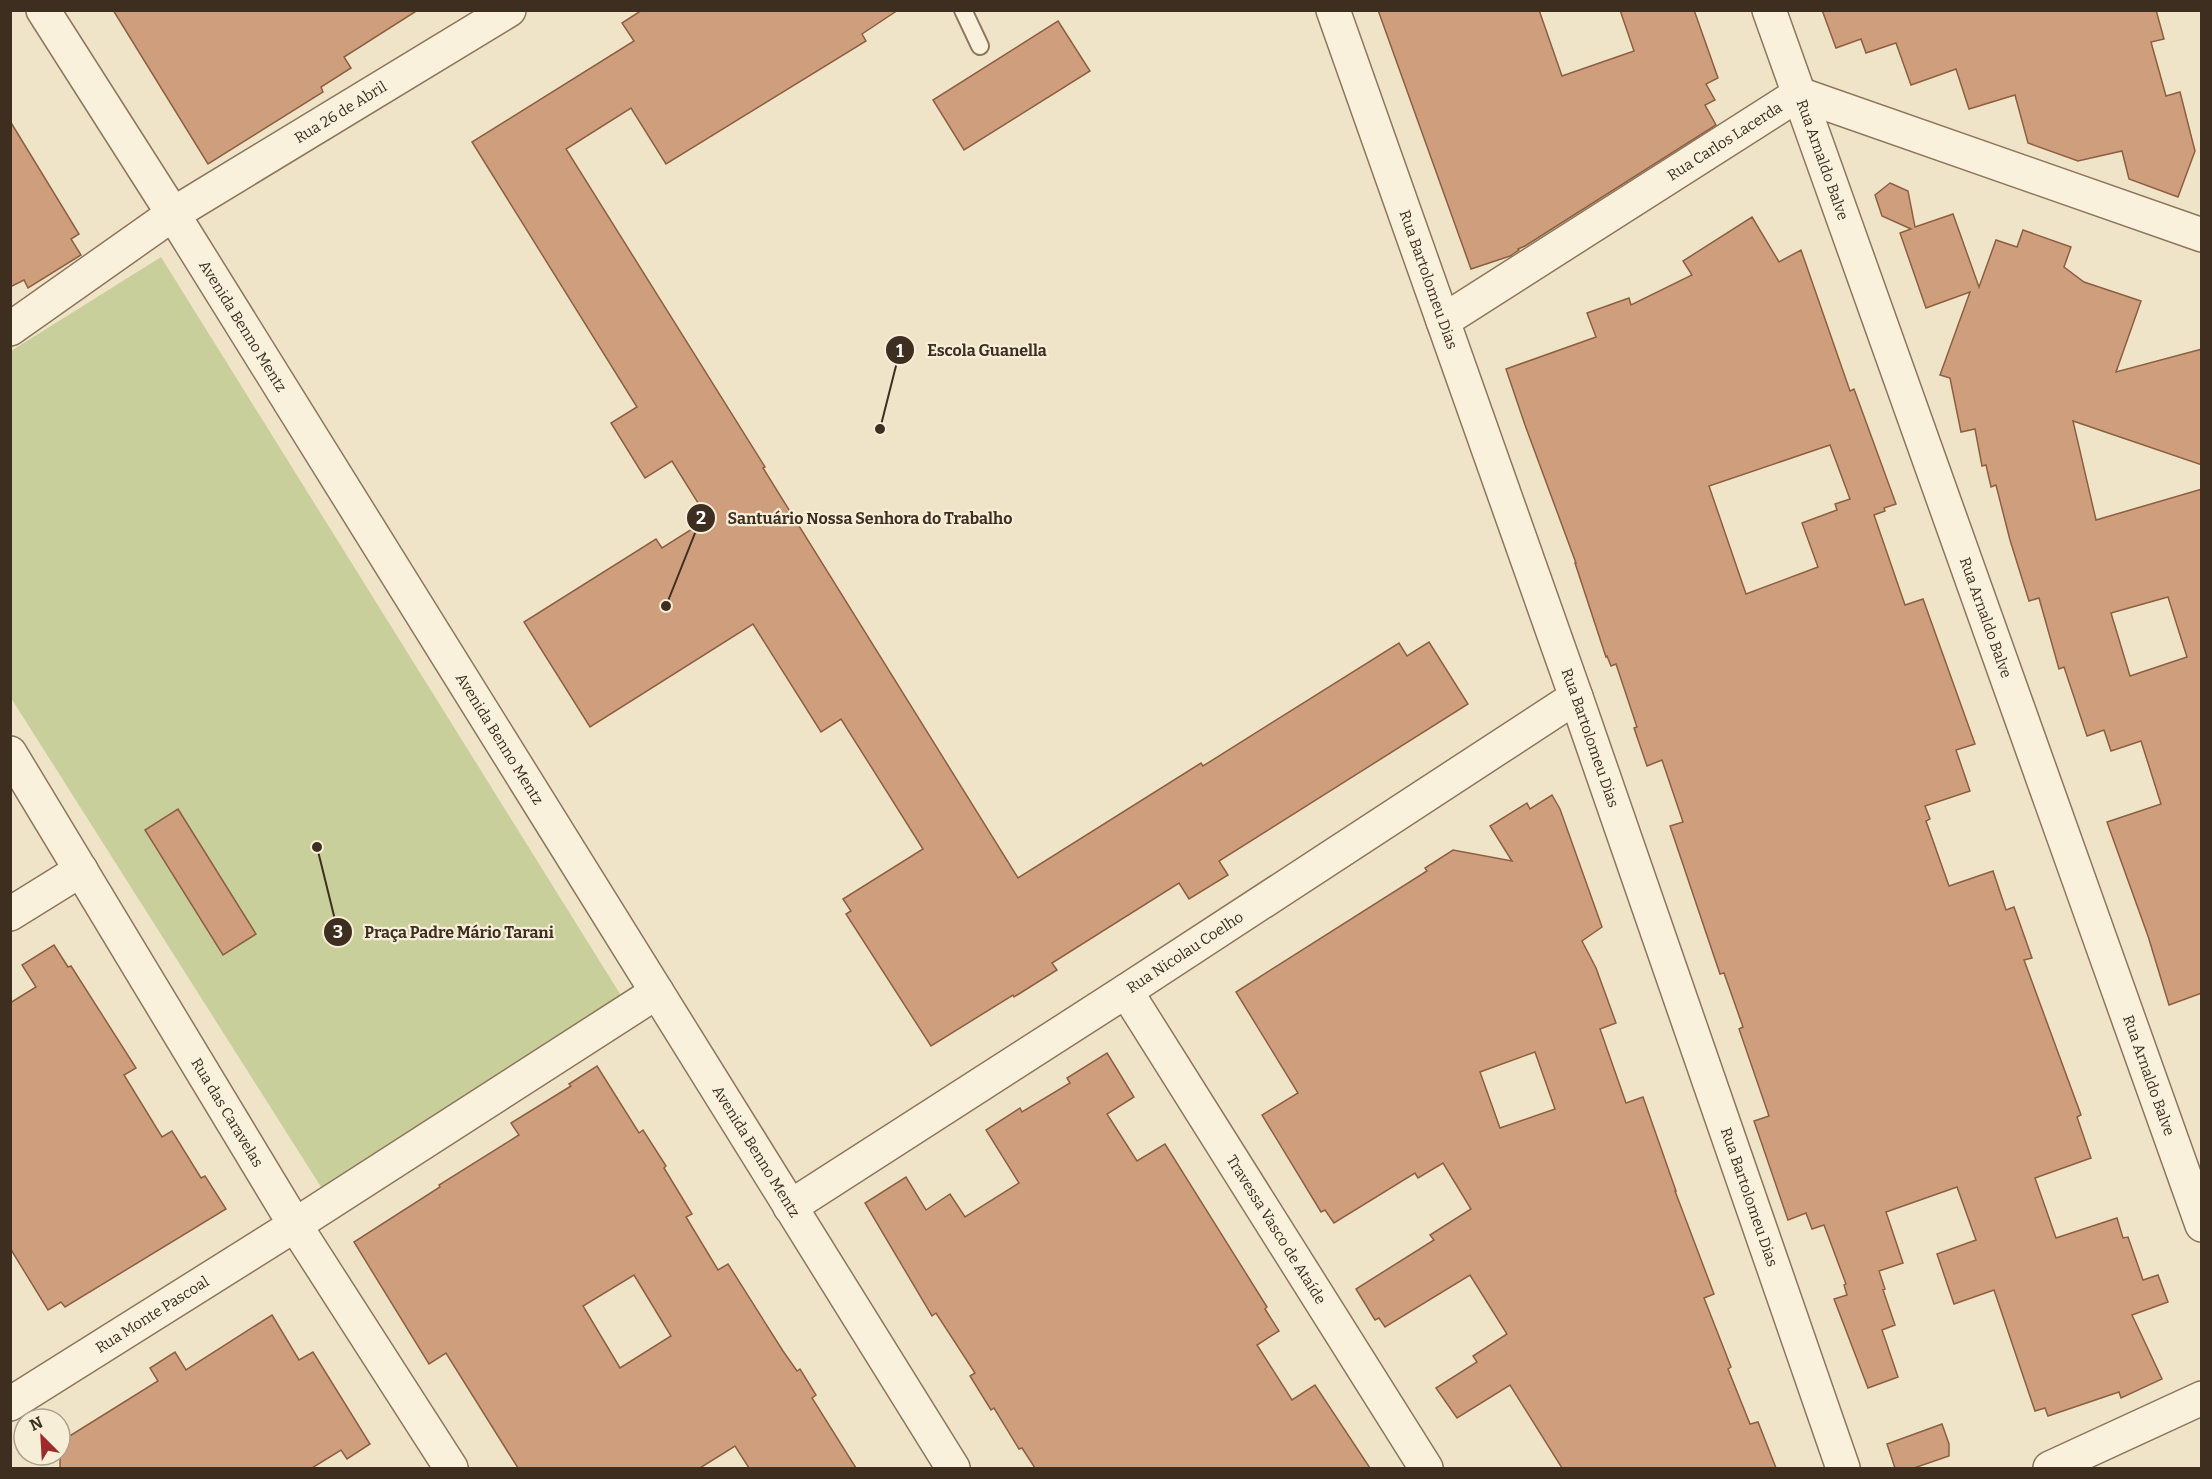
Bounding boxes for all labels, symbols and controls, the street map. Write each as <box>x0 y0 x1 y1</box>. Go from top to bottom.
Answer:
street label: Rua 26 de Abril <box>291 77 390 147</box>
street label: Rua Arnaldo Balve <box>1793 97 1852 223</box>
street label: Rua Carlos Lacerda <box>1664 98 1785 185</box>
street label: Rua Bartolomeu Dias <box>1395 208 1461 352</box>
street label: Avenida Benno Mentz <box>195 257 290 395</box>
callout: Escola Guanella <box>885 333 1059 367</box>
text: 1 <box>896 340 904 362</box>
text: Escola Guanella <box>927 341 1047 360</box>
callout: Santuário Nossa Senhora do Trabalho <box>686 501 1025 535</box>
text: 2 <box>696 507 706 529</box>
text: Santuário Nossa Senhora do Trabalho <box>728 509 1012 528</box>
street label: Rua Arnaldo Balve <box>1956 555 2015 680</box>
street label: Rua Bartolomeu Dias <box>1558 666 1623 810</box>
street label: Avenida Benno Mentz <box>452 670 547 808</box>
street label: Rua Nicolau Coelho <box>1123 908 1247 997</box>
callout: Praça Padre Mário Tarani <box>323 915 566 949</box>
text: 3 <box>333 921 343 943</box>
text: Praça Padre Mário Tarani <box>364 923 554 942</box>
street label: Rua Arnaldo Balve <box>2119 1013 2178 1138</box>
street label: Rua das Caravelas <box>187 1055 267 1170</box>
street label: Avenida Benno Mentz <box>708 1082 804 1221</box>
street label: Rua Bartolomeu Dias <box>1717 1125 1782 1269</box>
street label: Travessa Vasco de Ataíde <box>1222 1152 1330 1308</box>
street label: Rua Monte Pascoal <box>92 1272 212 1357</box>
north arrow <box>12 1407 72 1467</box>
text: N <box>27 1413 46 1435</box>

